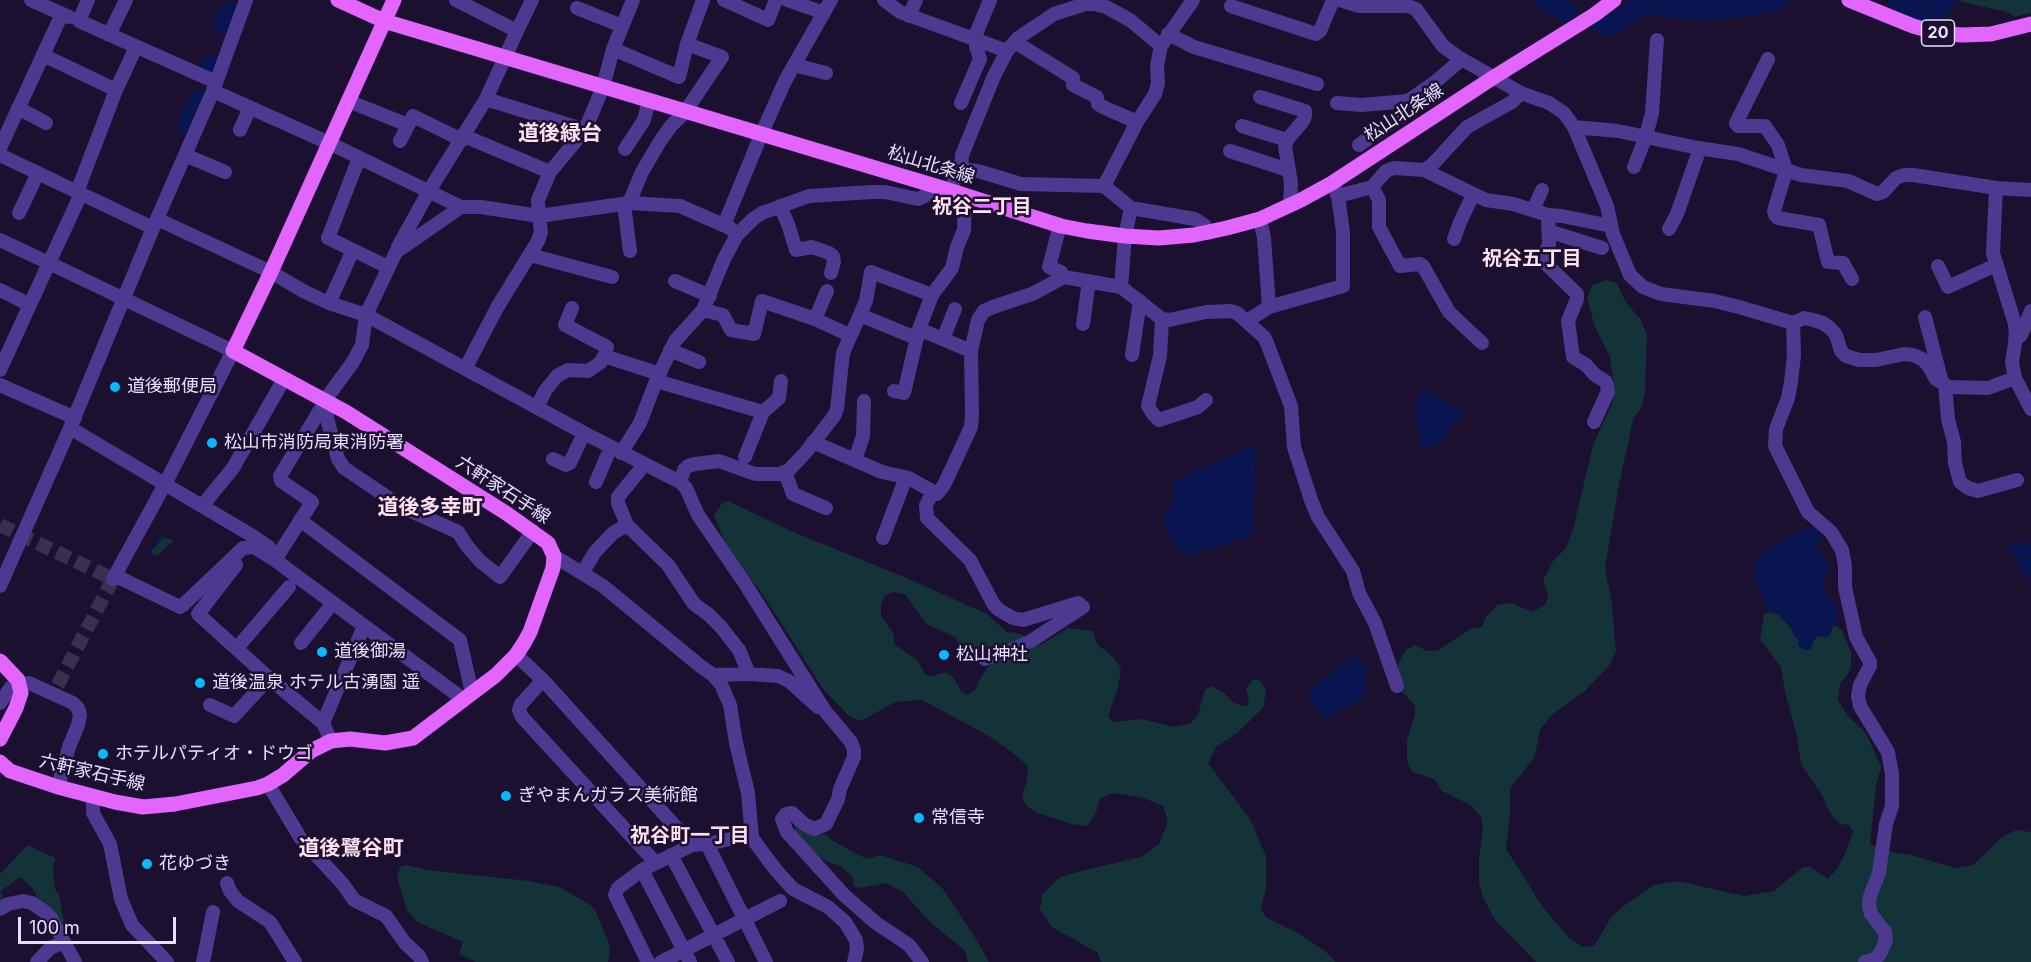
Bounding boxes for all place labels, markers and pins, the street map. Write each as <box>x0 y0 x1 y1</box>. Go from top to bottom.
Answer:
place label: 道後郵便局 <box>127 376 217 398</box>
marker: 道後郵便局 <box>108 380 122 394</box>
place label: 松山市消防局東消防署 <box>224 432 404 454</box>
marker: 松山市消防局東消防署 <box>205 436 219 450</box>
place label: 道後御湯 <box>334 641 406 663</box>
place label: 松山神社 <box>956 644 1028 666</box>
marker: 道後御湯 <box>315 645 329 659</box>
marker: 松山神社 <box>937 648 951 662</box>
place label: 道後温泉 ホテル古湧園 遥 <box>212 672 420 694</box>
marker: 道後温泉 ホテル古湧園 遥 <box>193 676 207 690</box>
place label: ホテルパティオ・ドウゴ <box>115 743 313 765</box>
marker: ホテルパティオ・ドウゴ <box>96 747 110 761</box>
place label: ぎやまんガラス美術館 <box>518 785 698 807</box>
marker: ぎやまんガラス美術館 <box>499 789 513 803</box>
place label: 常信寺 <box>931 807 985 829</box>
marker: 常信寺 <box>912 811 926 825</box>
place label: 花ゆづき <box>159 853 231 875</box>
marker: 花ゆづき <box>140 857 154 871</box>

